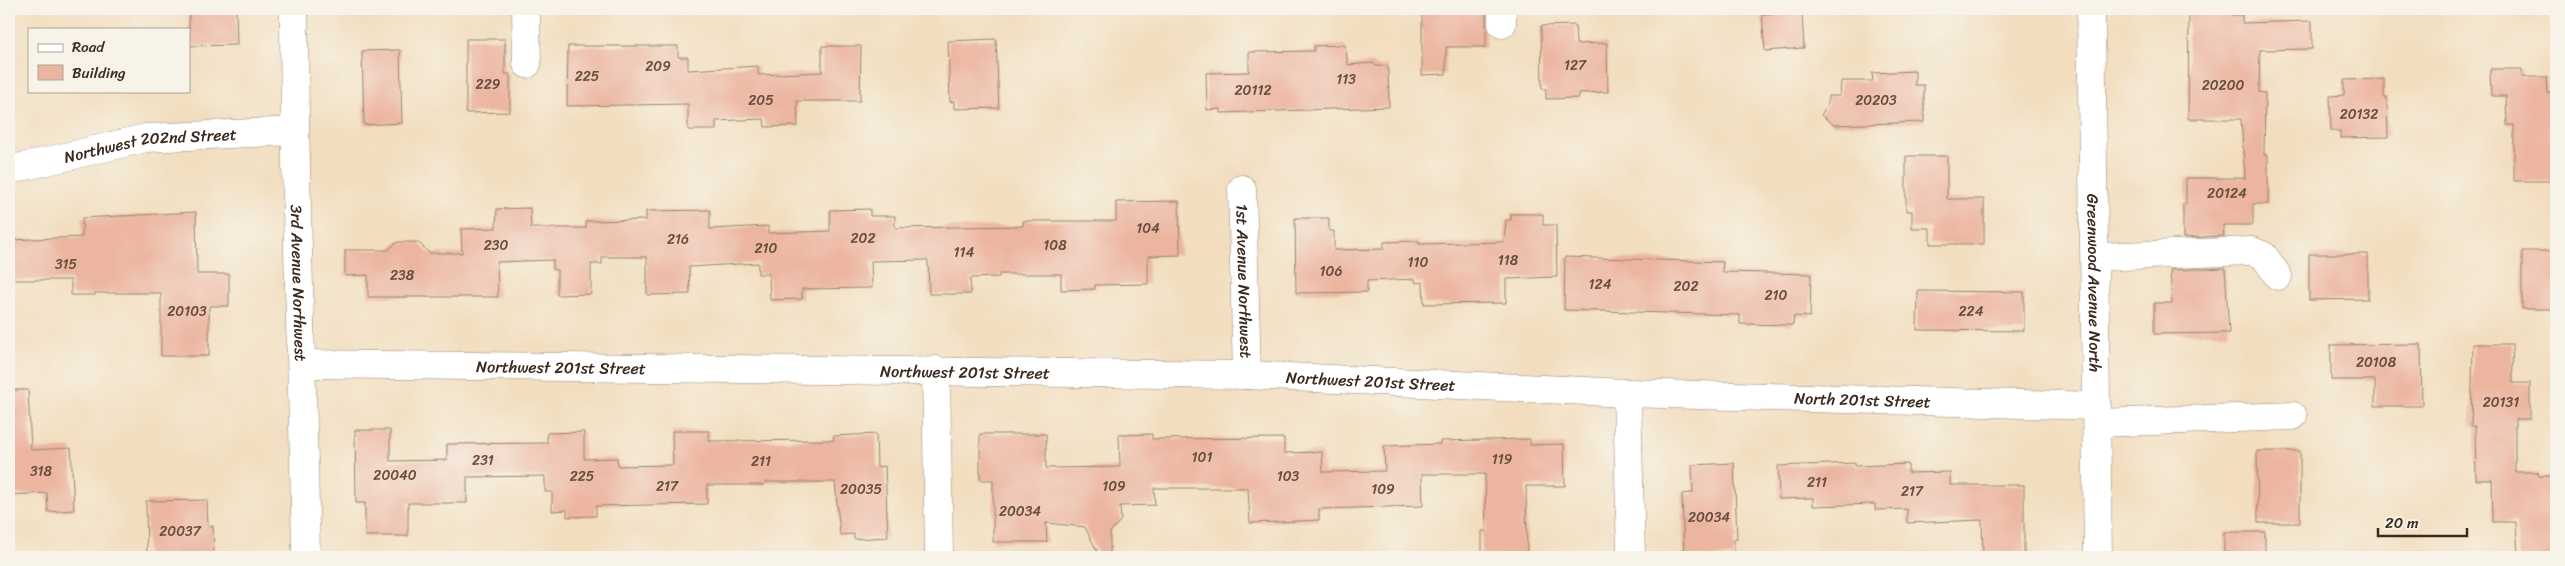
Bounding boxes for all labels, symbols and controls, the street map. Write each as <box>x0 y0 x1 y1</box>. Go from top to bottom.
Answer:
legend <box>28 28 190 92</box>
text: Road <box>72 34 105 60</box>
house number: 127 <box>1564 53 1587 78</box>
house number: 209 <box>645 54 671 79</box>
text: Building <box>72 60 126 86</box>
house number: 225 <box>575 64 600 89</box>
house number: 113 <box>1336 67 1356 92</box>
house number: 229 <box>476 72 501 97</box>
house number: 20200 <box>2202 73 2245 98</box>
house number: 20112 <box>1234 78 1272 103</box>
house number: 205 <box>748 88 774 113</box>
house number: 20203 <box>1855 88 1897 113</box>
house number: 20132 <box>2340 102 2378 127</box>
street label: Northwest 202nd Street <box>61 120 237 172</box>
house number: 20124 <box>2207 181 2247 206</box>
street label: Greenwood Avenue North <box>2078 194 2110 372</box>
street label: 3rd Avenue Northwest <box>282 204 315 362</box>
street label: 1st Avenue Northwest <box>1227 204 1261 358</box>
house number: 104 <box>1136 216 1160 241</box>
house number: 202 <box>850 226 876 251</box>
house number: 216 <box>667 227 689 252</box>
house number: 230 <box>484 233 508 258</box>
house number: 108 <box>1043 233 1067 258</box>
house number: 210 <box>755 236 778 261</box>
house number: 114 <box>954 240 975 265</box>
house number: 118 <box>1498 248 1519 273</box>
house number: 110 <box>1408 250 1429 275</box>
house number: 315 <box>55 252 78 277</box>
house number: 106 <box>1320 259 1342 284</box>
house number: 238 <box>390 263 415 288</box>
house number: 124 <box>1589 272 1612 297</box>
house number: 202 <box>1673 274 1699 299</box>
house number: 210 <box>1765 283 1788 308</box>
house number: 20103 <box>167 299 207 324</box>
house number: 224 <box>1959 299 1984 324</box>
house number: 20108 <box>2356 350 2397 375</box>
street label: Northwest 201st Street <box>476 352 646 383</box>
street label: Northwest 201st Street <box>880 357 1050 388</box>
street label: Northwest 201st Street <box>1285 363 1456 400</box>
street label: North 201st Street <box>1794 384 1931 416</box>
house number: 20131 <box>2483 390 2519 415</box>
house number: 101 <box>1192 445 1212 470</box>
house number: 119 <box>1492 447 1513 472</box>
house number: 231 <box>472 448 494 473</box>
house number: 211 <box>751 449 771 474</box>
house number: 318 <box>30 459 53 484</box>
house number: 20040 <box>373 463 417 488</box>
house number: 225 <box>570 464 595 489</box>
house number: 103 <box>1277 464 1300 489</box>
house number: 211 <box>1807 470 1827 495</box>
house number: 217 <box>656 474 679 499</box>
house number: 109 <box>1102 474 1126 499</box>
house number: 20035 <box>840 477 882 502</box>
house number: 109 <box>1371 477 1395 502</box>
house number: 217 <box>1901 479 1924 504</box>
house number: 20034 <box>999 499 1041 524</box>
house number: 20034 <box>1688 505 1730 530</box>
scale bar <box>2378 506 2466 538</box>
text: 20 m <box>2385 510 2419 536</box>
house number: 20037 <box>159 519 202 544</box>

